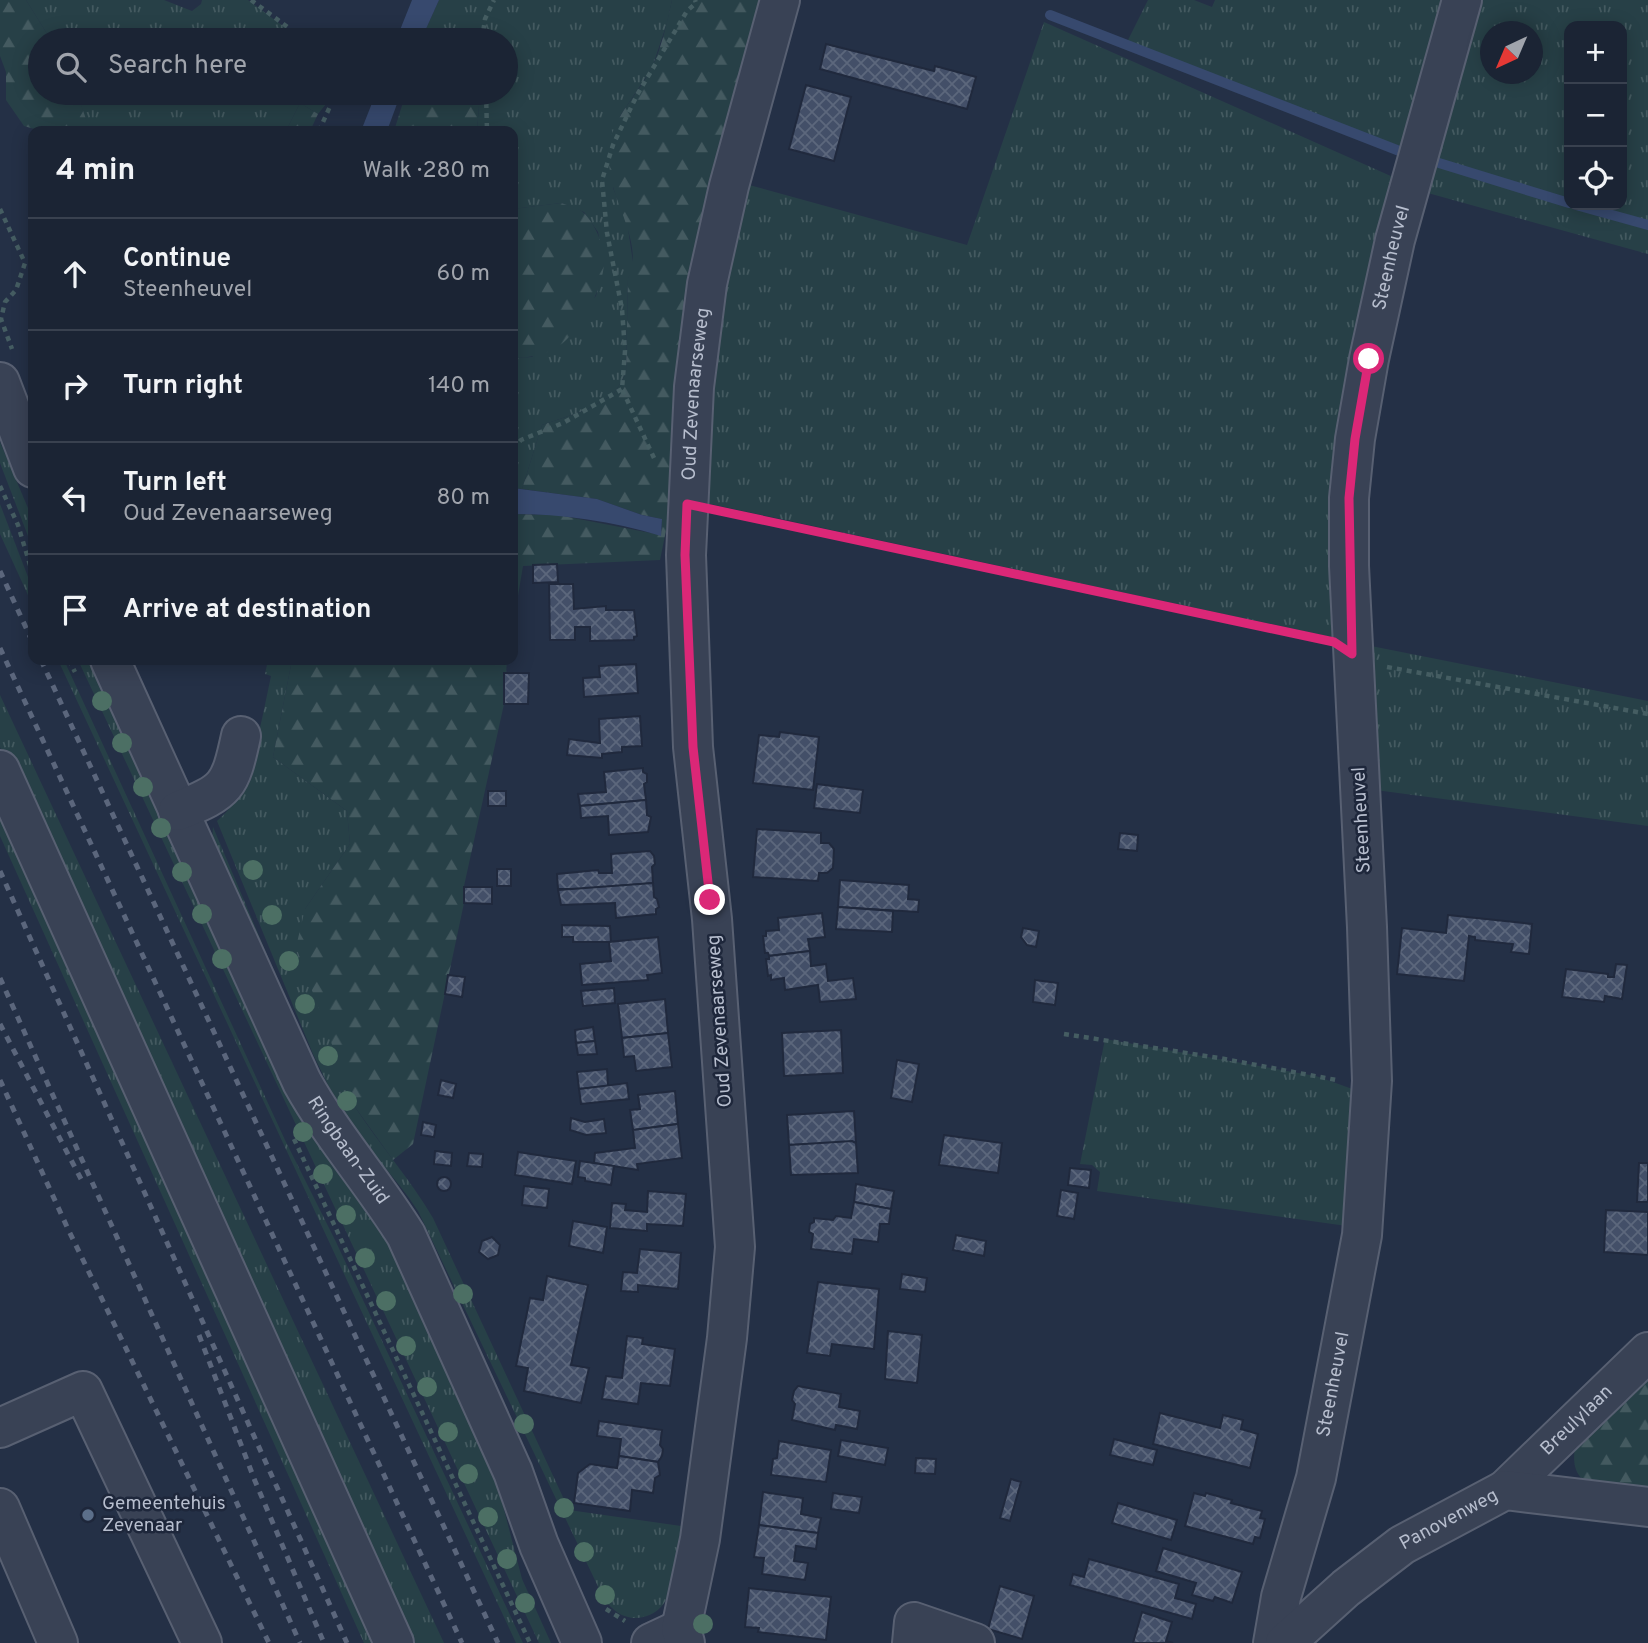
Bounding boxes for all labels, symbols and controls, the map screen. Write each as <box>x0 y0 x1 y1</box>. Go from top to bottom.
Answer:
north arrow <box>1480 21 1543 84</box>
map controls <box>1564 21 1627 210</box>
button: + <box>1564 21 1627 84</box>
search box <box>28 28 518 105</box>
icon: search <box>52 48 90 86</box>
text: Search here <box>108 50 247 83</box>
button: − <box>1564 84 1627 147</box>
button: locate <box>1564 147 1627 210</box>
text: 4 min <box>56 153 135 190</box>
text: Walk · 280 m <box>363 157 490 186</box>
street label: Steenheuvel <box>1368 203 1416 313</box>
text: Continue <box>123 243 231 276</box>
icon: ahead <box>56 255 94 293</box>
text: 60 m <box>437 260 490 289</box>
text: Steenheuvel <box>123 276 252 305</box>
street label: Oud Zevenaarseweg <box>678 306 716 481</box>
route start <box>1353 343 1384 374</box>
icon: right <box>56 367 94 405</box>
text: Turn right <box>123 370 243 403</box>
text: 140 m <box>428 372 490 401</box>
text: Turn left <box>123 467 227 500</box>
icon: left <box>56 479 94 517</box>
text: 80 m <box>437 484 490 513</box>
text: Oud Zevenaarseweg <box>123 500 333 529</box>
icon: arrive <box>56 591 94 629</box>
text: Arrive at destination <box>123 594 371 627</box>
street label: Steenheuvel <box>1347 766 1377 874</box>
route end <box>694 884 725 915</box>
street label: Oud Zevenaarseweg <box>702 934 738 1108</box>
street label: Ringbaan-Zuid <box>301 1092 394 1209</box>
street label: Steenheuvel <box>1312 1330 1355 1439</box>
street label: Breulylaan <box>1536 1380 1618 1461</box>
street label: Panovenweg <box>1395 1484 1503 1556</box>
place label: Gemeentehuis Zevenaar <box>102 1492 226 1538</box>
marker: Gemeentehuis Zevenaar <box>80 1507 96 1523</box>

